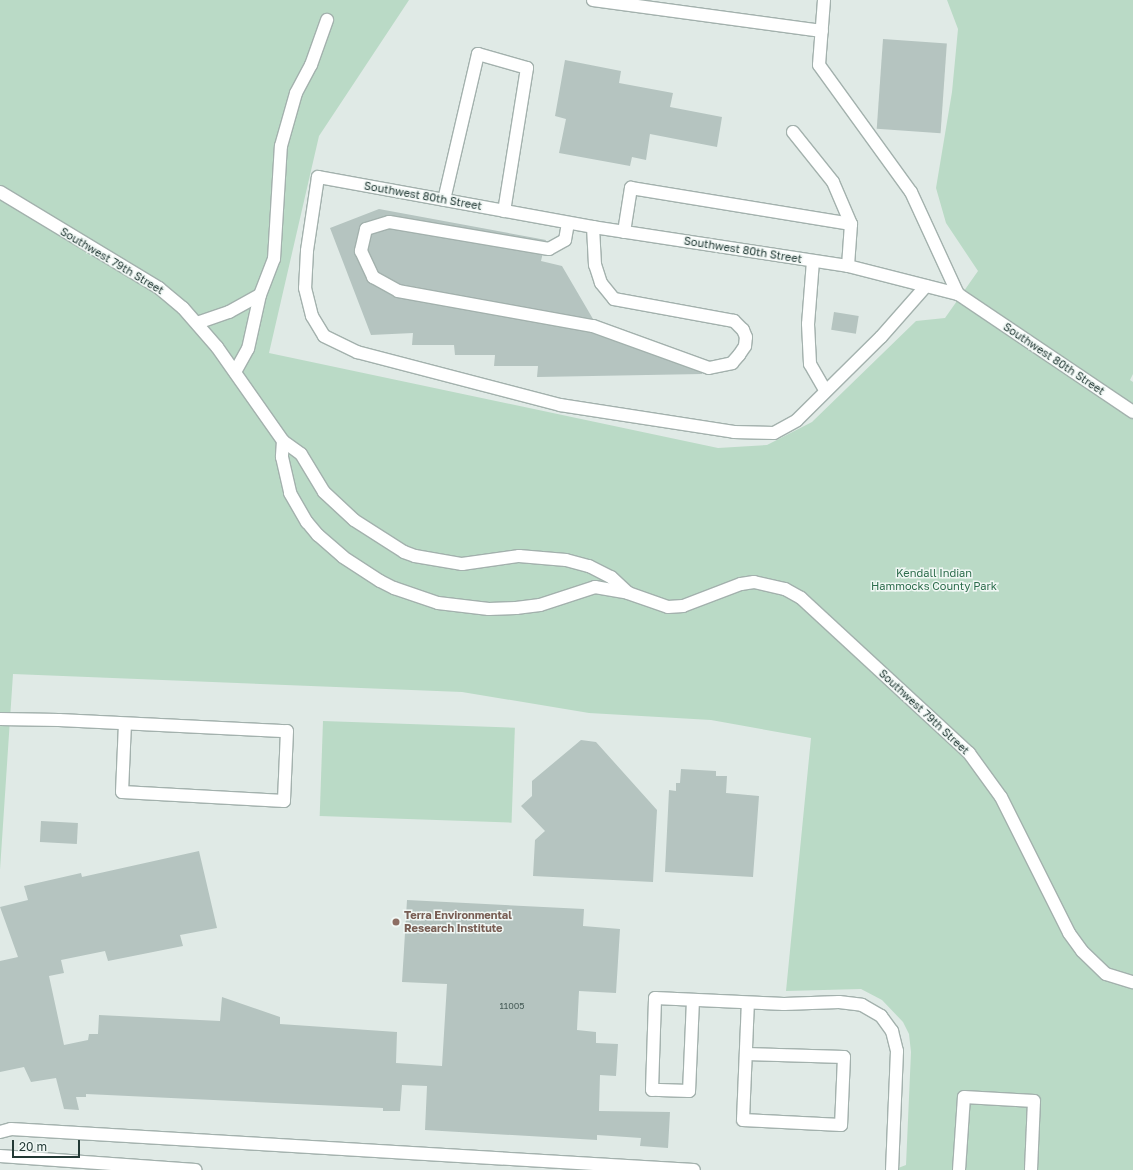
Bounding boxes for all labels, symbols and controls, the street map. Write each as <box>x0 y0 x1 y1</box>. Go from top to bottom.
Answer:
street label: Southwest 80th Street <box>363 179 483 213</box>
street label: Southwest 79th Street <box>58 225 166 297</box>
street label: Southwest 80th Street <box>683 234 803 266</box>
street label: Southwest 80th Street <box>1001 320 1107 398</box>
park label: Kendall Indian Hammocks County Park <box>871 567 997 593</box>
street label: Southwest 79th Street <box>876 667 972 757</box>
place label: Terra Environmental Research Institute <box>404 909 512 935</box>
marker: Terra Environmental Research Institute <box>391 917 401 927</box>
house number: 11005 <box>499 1001 525 1011</box>
scale bar <box>14 1132 82 1158</box>
text: 20 m <box>19 1139 47 1154</box>

